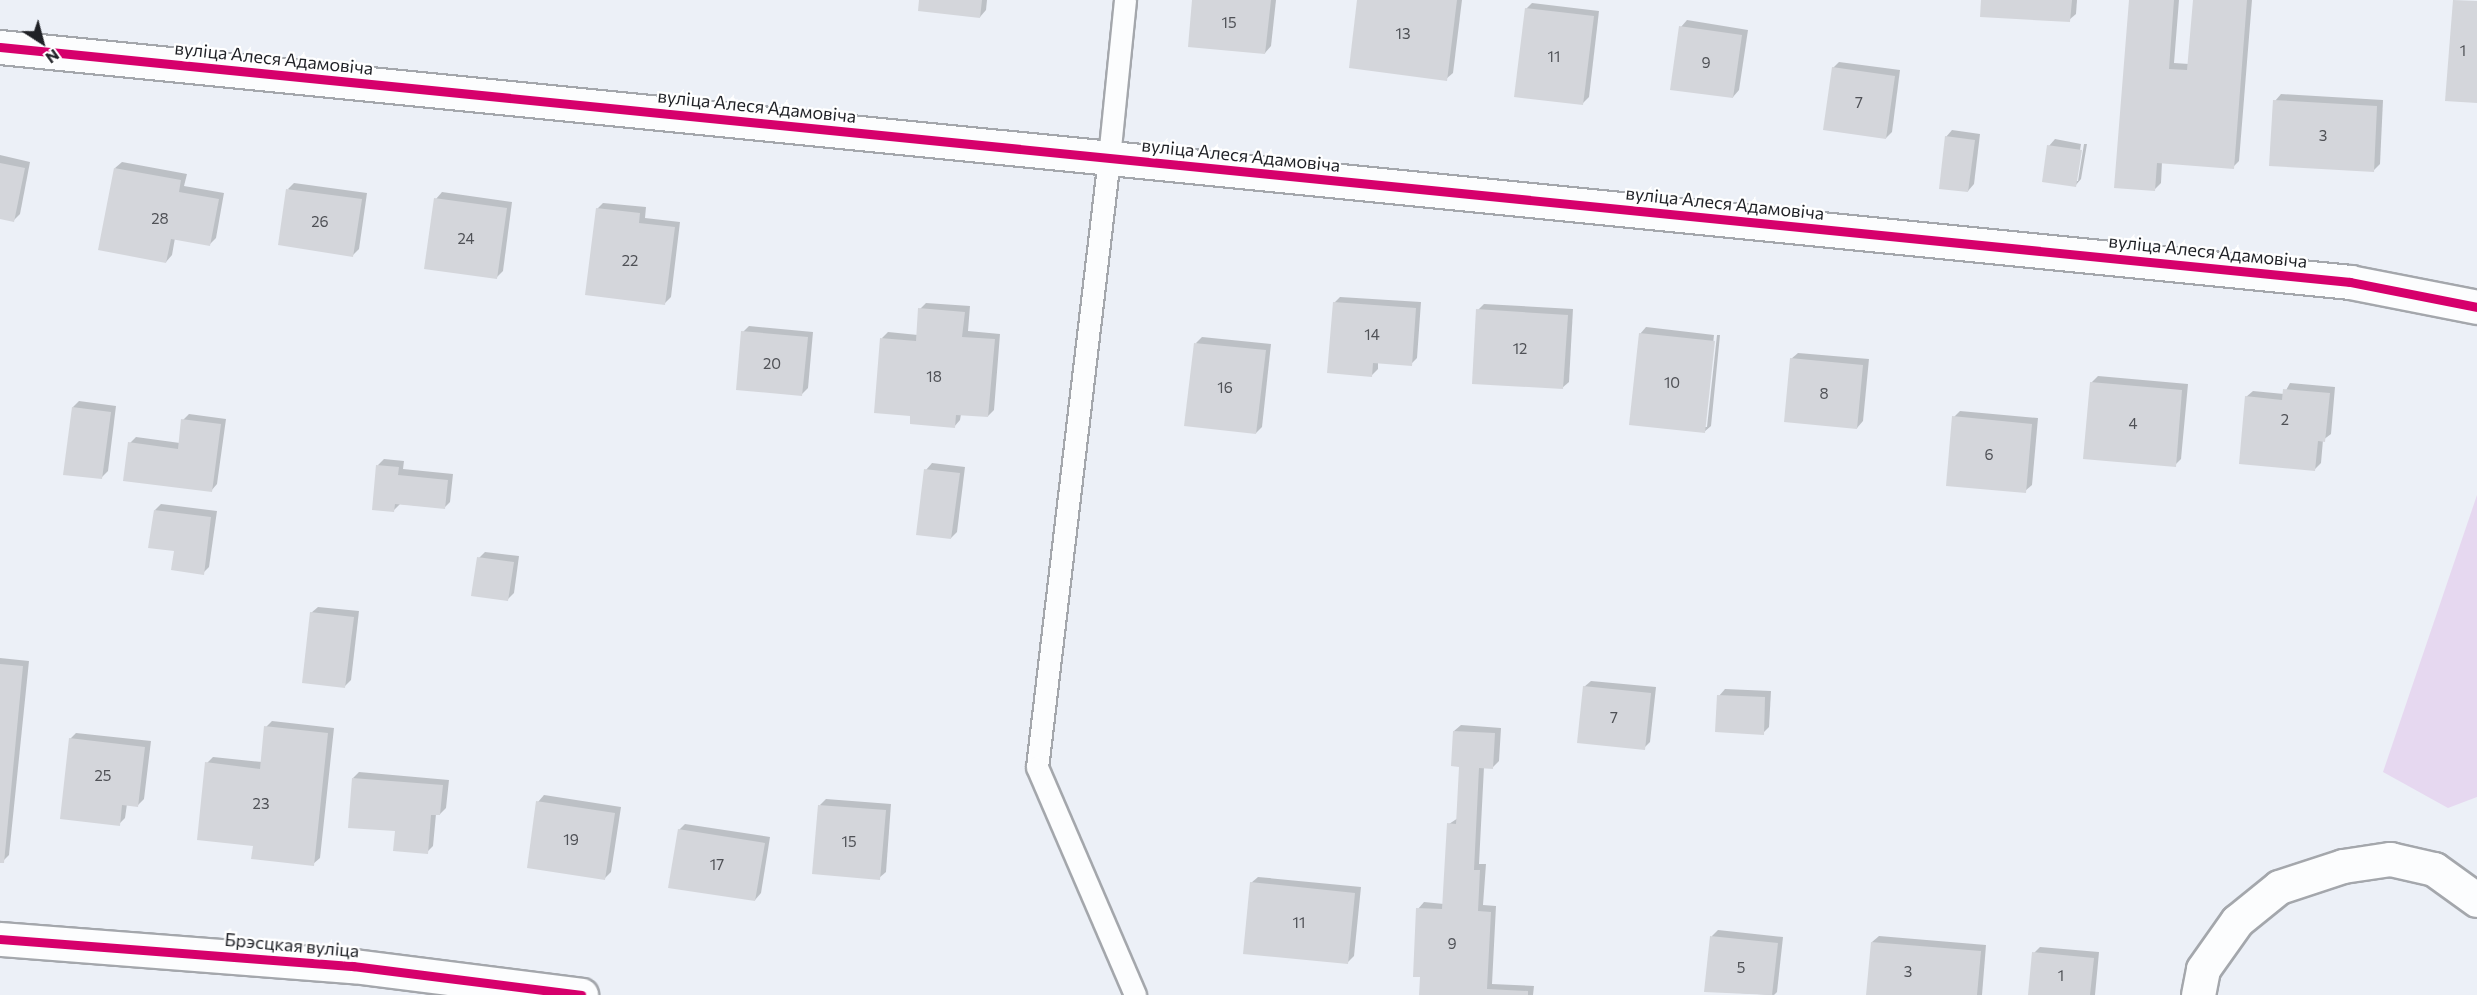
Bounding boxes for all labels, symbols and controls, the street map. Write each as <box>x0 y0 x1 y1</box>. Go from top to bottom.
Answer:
north arrow <box>12 12 72 72</box>
house number: 15 <box>1221 14 1237 32</box>
house number: 13 <box>1396 25 1410 43</box>
street label: вуліца Алеся Адамовіча <box>174 37 374 79</box>
house number: 1 <box>2460 42 2466 60</box>
text: N <box>42 46 63 68</box>
house number: 11 <box>1548 48 1560 66</box>
house number: 9 <box>1701 54 1711 72</box>
street label: вуліца Алеся Адамовіча <box>657 85 857 127</box>
house number: 7 <box>1855 94 1863 112</box>
house number: 3 <box>2319 127 2327 145</box>
street label: вуліца Алеся Адамовіча <box>1141 134 1341 176</box>
street label: вуліца Алеся Адамовіча <box>1625 182 1825 224</box>
house number: 28 <box>151 210 169 228</box>
house number: 26 <box>311 213 329 231</box>
house number: 24 <box>457 230 475 248</box>
street label: вуліца Алеся Адамовіча <box>2108 230 2308 272</box>
house number: 22 <box>622 252 638 270</box>
house number: 14 <box>1364 326 1380 344</box>
house number: 12 <box>1513 340 1527 358</box>
house number: 20 <box>763 355 781 373</box>
house number: 18 <box>926 368 942 386</box>
house number: 10 <box>1664 374 1680 392</box>
house number: 16 <box>1217 379 1233 397</box>
house number: 8 <box>1819 385 1829 403</box>
house number: 2 <box>2281 411 2289 429</box>
house number: 4 <box>2129 415 2137 433</box>
house number: 6 <box>1984 446 1994 464</box>
house number: 7 <box>1610 709 1618 727</box>
house number: 25 <box>95 767 111 785</box>
house number: 23 <box>253 795 269 813</box>
house number: 19 <box>563 831 579 849</box>
house number: 15 <box>841 833 857 851</box>
house number: 17 <box>710 856 724 874</box>
house number: 11 <box>1293 914 1305 932</box>
street label: Брэсцкая вуліца <box>224 928 360 962</box>
house number: 9 <box>1447 935 1457 953</box>
house number: 5 <box>1737 959 1745 977</box>
house number: 3 <box>1904 963 1912 981</box>
house number: 1 <box>2058 967 2064 985</box>

